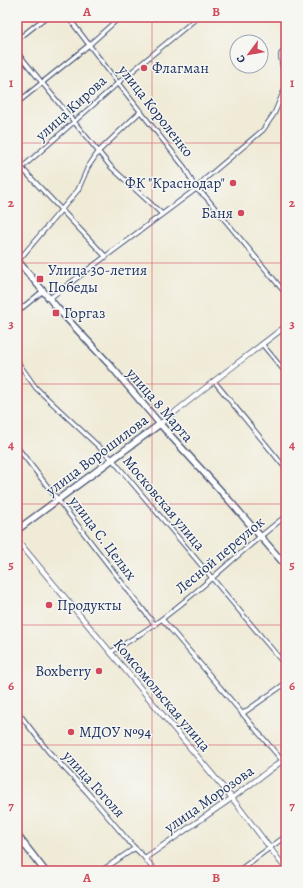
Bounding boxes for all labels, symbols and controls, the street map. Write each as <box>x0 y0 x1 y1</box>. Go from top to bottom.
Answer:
text: A <box>82 3 92 20</box>
text: B <box>212 3 220 20</box>
north arrow <box>229 34 269 74</box>
text: С <box>233 52 249 66</box>
place label: Флагман <box>152 58 209 78</box>
street label: улица Короленко <box>113 60 198 161</box>
marker: Флагман <box>139 63 149 73</box>
street label: улица Кирова <box>30 71 111 146</box>
text: 1 <box>9 74 14 91</box>
text: 1 <box>290 74 295 91</box>
place label: ФК "Краснодар" <box>125 173 225 193</box>
marker: ФК "Краснодар" <box>228 178 238 188</box>
text: 2 <box>8 194 15 211</box>
text: 2 <box>289 194 296 211</box>
place label: Баня <box>201 203 233 223</box>
marker: Баня <box>236 208 246 218</box>
place label: Улица 30-летия Победы <box>48 260 147 297</box>
marker: Улица 30-летия Победы <box>35 274 45 284</box>
place label: Горгаз <box>64 303 105 323</box>
marker: Горгаз <box>51 308 61 318</box>
text: 3 <box>8 315 14 332</box>
text: 3 <box>289 315 295 332</box>
street label: улица 8 Марта <box>121 363 198 447</box>
street label: улица Ворошилова <box>41 410 152 501</box>
text: 4 <box>8 436 14 453</box>
text: 4 <box>289 436 295 453</box>
street label: Московская улица <box>118 451 210 555</box>
street label: улица С. Целых <box>64 491 142 585</box>
street label: Лесной переулок <box>171 512 269 598</box>
text: 5 <box>8 556 14 573</box>
text: 5 <box>289 556 295 573</box>
place label: Продукты <box>57 595 122 615</box>
marker: Продукты <box>44 600 54 610</box>
street label: Комсомольская улица <box>109 634 215 756</box>
place label: Boxberry <box>35 661 91 681</box>
marker: Boxberry <box>94 666 104 676</box>
text: 6 <box>8 677 14 694</box>
text: 6 <box>289 677 295 694</box>
place label: МДОУ №94 <box>79 722 151 742</box>
marker: МДОУ №94 <box>66 727 76 737</box>
street label: улица Гоголя <box>58 745 129 822</box>
street label: улица Морозова <box>160 761 258 838</box>
text: 7 <box>8 797 14 814</box>
text: 7 <box>289 797 295 814</box>
text: A <box>82 869 92 886</box>
text: B <box>212 869 220 886</box>

